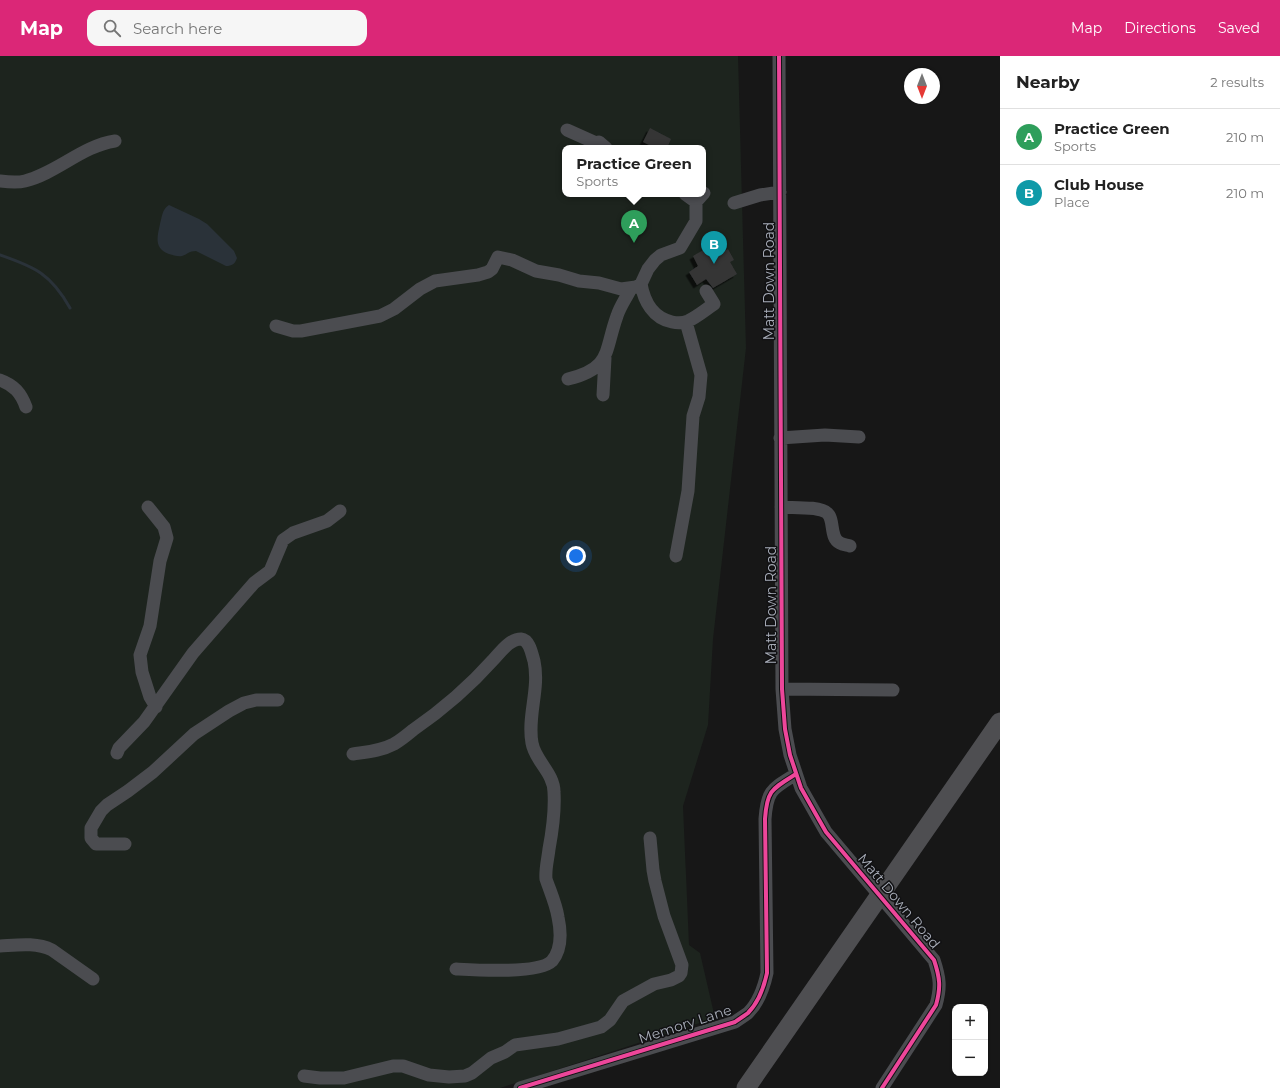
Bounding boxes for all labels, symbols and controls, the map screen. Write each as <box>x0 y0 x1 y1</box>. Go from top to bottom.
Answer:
search box <box>87 10 367 46</box>
text: Map <box>20 17 63 40</box>
icon: search <box>101 17 123 39</box>
text: Search here <box>133 19 222 38</box>
text: Map <box>1071 19 1102 37</box>
text: Directions <box>1124 19 1196 37</box>
text: Saved <box>1218 19 1260 37</box>
north arrow <box>904 68 940 104</box>
text: Nearby <box>1016 72 1080 92</box>
text: 2 results <box>1210 74 1264 90</box>
text: Practice Green <box>1054 119 1170 138</box>
text: A <box>1024 129 1034 145</box>
text: 210 m <box>1226 129 1264 145</box>
text: Sports <box>1054 138 1096 154</box>
popup <box>562 145 706 197</box>
text: Practice Green <box>576 154 692 173</box>
text: Sports <box>576 173 618 189</box>
text: Club House <box>1054 175 1144 194</box>
text: B <box>1024 185 1034 201</box>
text: 210 m <box>1226 185 1264 201</box>
text: Place <box>1054 194 1090 210</box>
pin: A <box>621 210 647 243</box>
street label: Matt Down Road <box>760 222 778 340</box>
pin: B <box>701 231 727 264</box>
your location <box>566 546 586 566</box>
street label: Matt Down Road <box>762 546 780 664</box>
street label: Matt Down Road <box>854 850 944 952</box>
street label: Memory Lane <box>636 1001 734 1047</box>
map controls <box>952 1004 988 1076</box>
button: + <box>952 1004 988 1040</box>
button: − <box>952 1040 988 1076</box>

